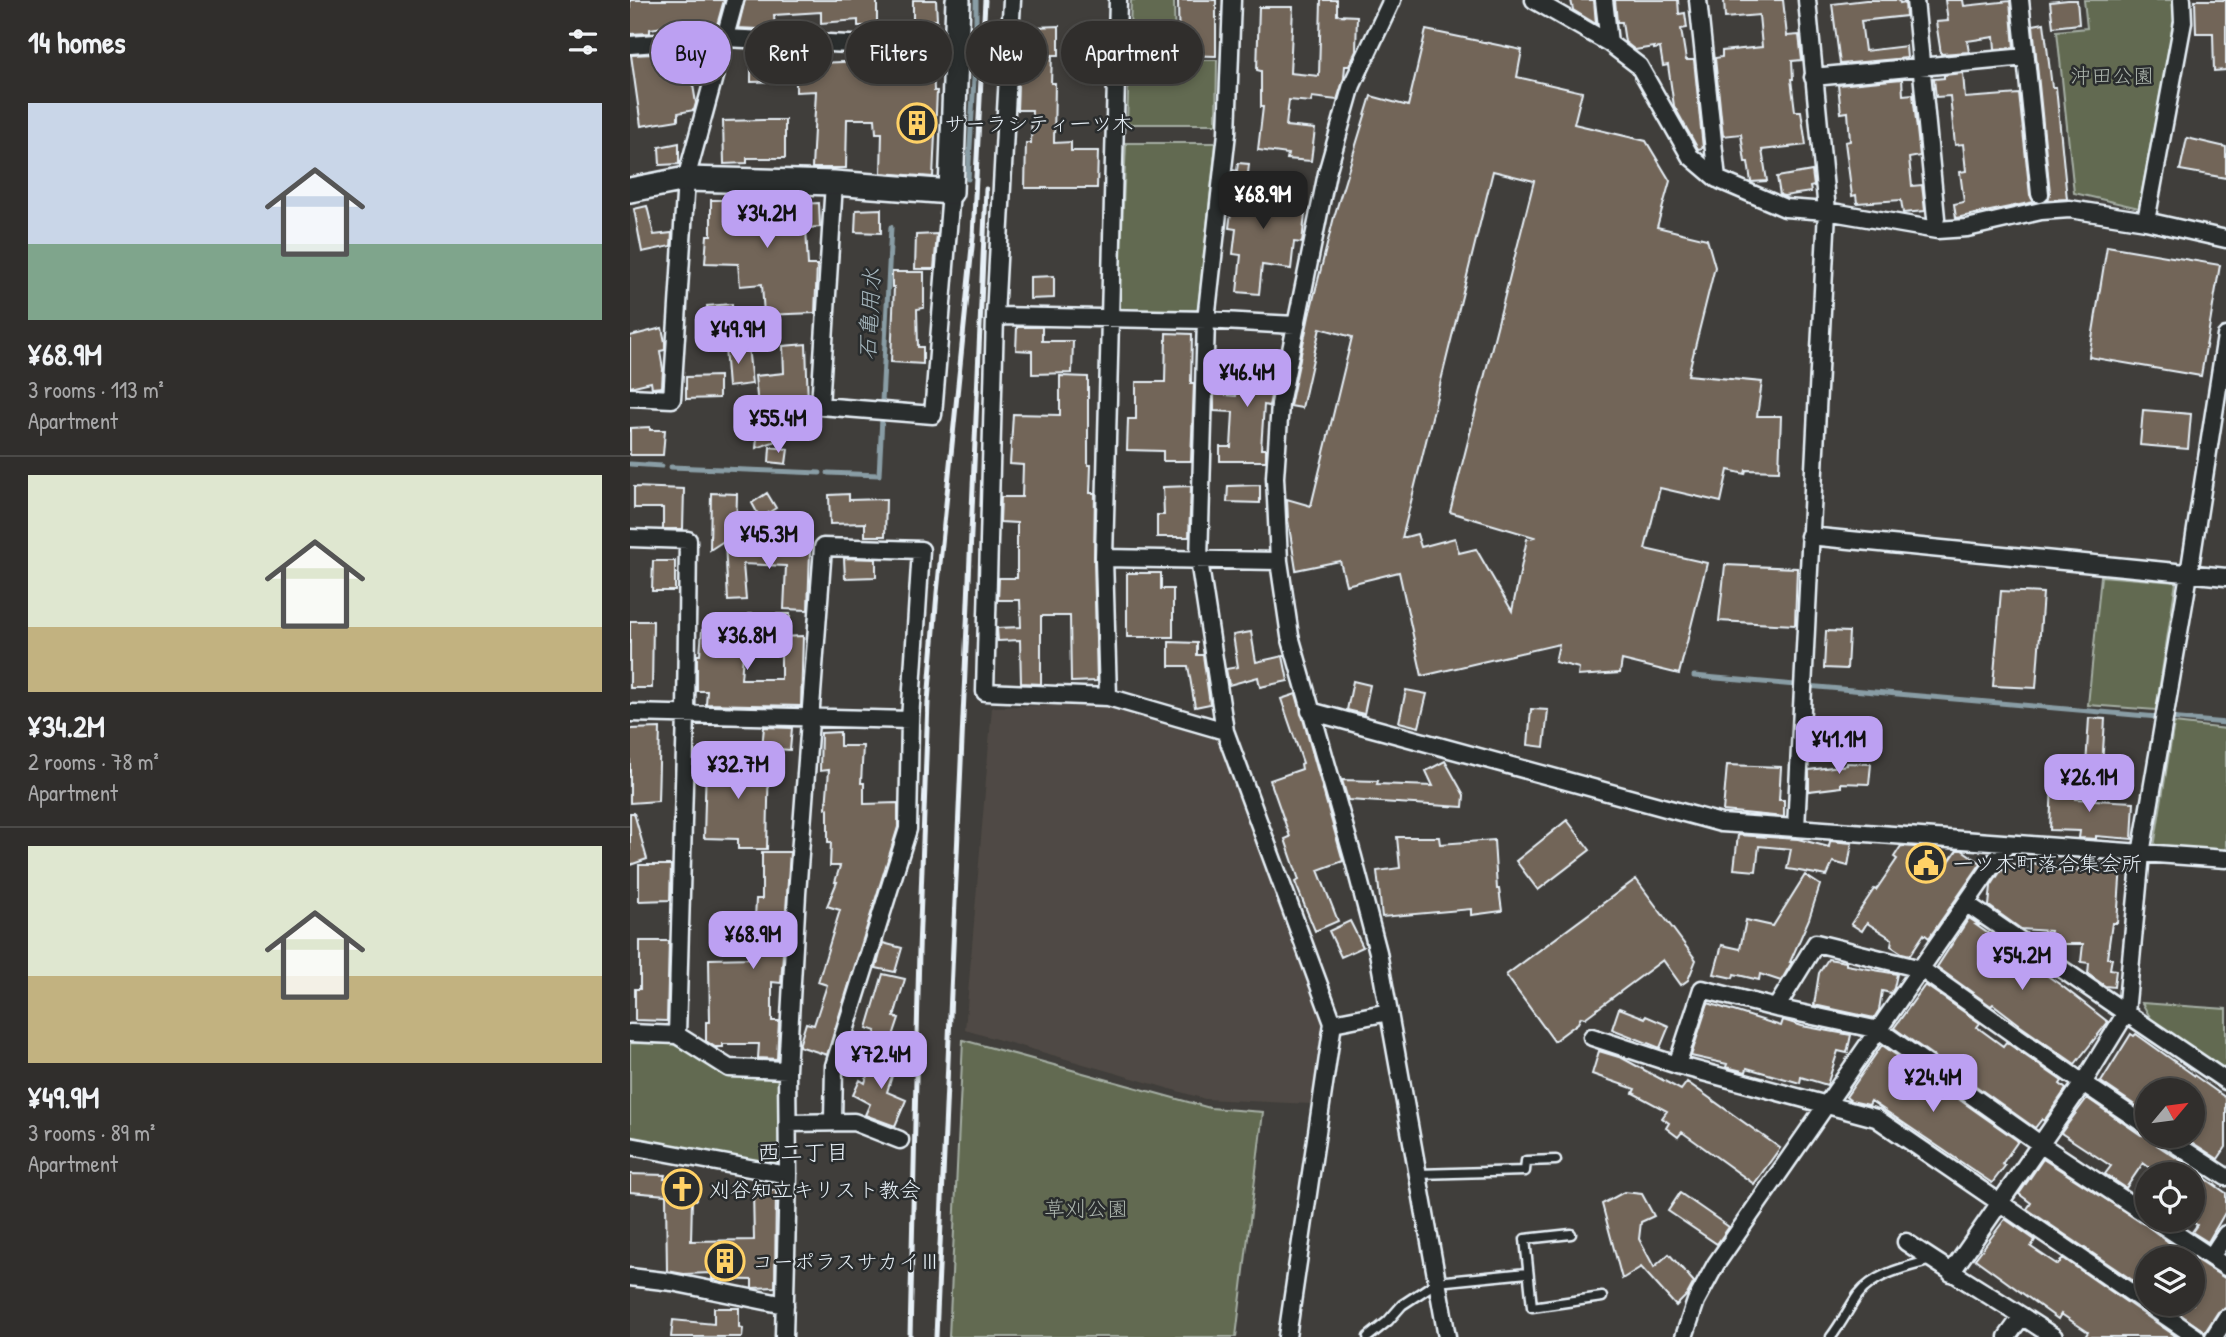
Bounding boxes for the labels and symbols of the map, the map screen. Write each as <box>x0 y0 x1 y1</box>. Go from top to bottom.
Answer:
park label: 沖田公園 <box>2070 61 2154 90</box>
building icon: サーラシティ一ツ木 <box>896 102 938 144</box>
place label: サーラシティ一ツ木 <box>944 109 1133 138</box>
pin: ¥68.9M <box>1206 172 1320 231</box>
pin: ¥34.2M <box>710 190 824 250</box>
water label: 石亀用水 <box>851 267 887 361</box>
pin: ¥49.9M <box>681 306 795 366</box>
pin: ¥46.4M <box>1190 350 1304 409</box>
pin: ¥55.4M <box>721 396 835 455</box>
pin: ¥45.3M <box>712 512 826 571</box>
pin: ¥36.8M <box>690 612 804 672</box>
pin: ¥41.1M <box>1782 716 1896 776</box>
pin: ¥32.7M <box>681 742 795 801</box>
pin: ¥26.1M <box>2032 754 2146 814</box>
public building icon: 一ツ木町落合集会所 <box>1905 842 1947 884</box>
place label: 一ツ木町落合集会所 <box>1953 849 2142 878</box>
pin: ¥68.9M <box>696 912 810 971</box>
pin: ¥54.2M <box>1965 932 2079 992</box>
pin: ¥72.4M <box>824 1032 938 1091</box>
pin: ¥24.4M <box>1876 1054 1990 1114</box>
north arrow <box>2135 1078 2205 1148</box>
district label: 西二丁目 <box>757 1136 849 1167</box>
church icon: 刈谷知立キリスト教会 <box>661 1168 703 1210</box>
place label: 刈谷知立キリスト教会 <box>709 1175 921 1204</box>
park label: 草刈公園 <box>1044 1194 1128 1223</box>
building icon: コーポラスサカイⅢ <box>704 1240 746 1282</box>
place label: コーポラスサカイⅢ <box>752 1247 940 1276</box>

